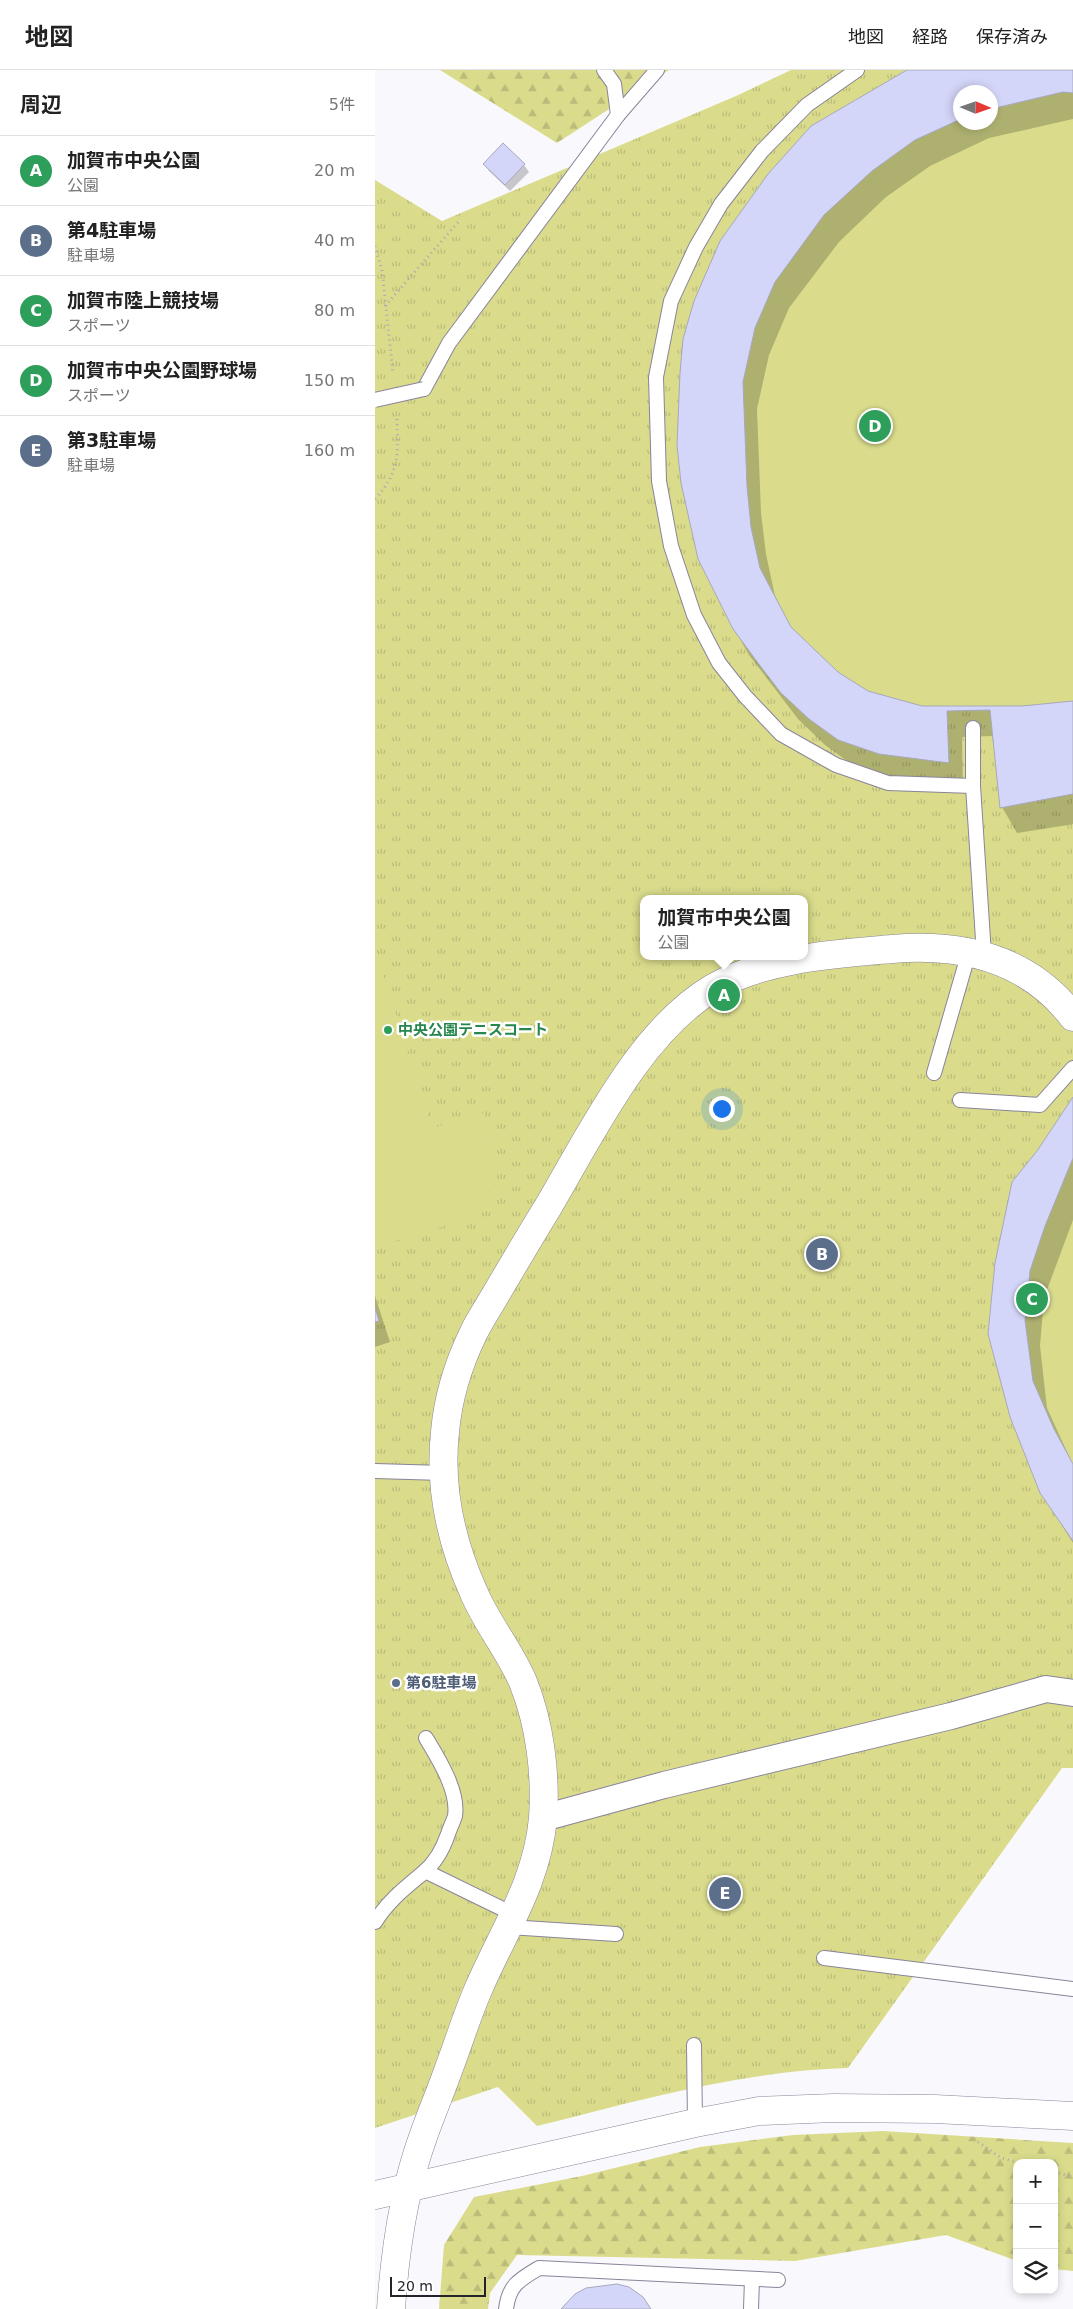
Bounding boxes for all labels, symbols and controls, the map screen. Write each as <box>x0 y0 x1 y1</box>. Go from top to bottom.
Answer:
text: 地図 <box>25 23 73 51</box>
text: 地図 <box>848 26 884 47</box>
text: 経路 <box>912 26 948 47</box>
text: 保存済み <box>976 26 1048 47</box>
north arrow <box>953 85 998 130</box>
text: 周辺 <box>20 93 62 117</box>
text: 5件 <box>329 95 355 114</box>
text: 加賀市中央公園 <box>67 149 200 171</box>
text: A <box>30 161 42 180</box>
text: 20 m <box>314 161 355 180</box>
text: 公園 <box>67 176 99 195</box>
text: 第4駐車場 <box>67 219 156 241</box>
text: B <box>30 231 42 250</box>
text: 40 m <box>314 231 355 250</box>
text: 駐車場 <box>67 246 115 265</box>
text: 加賀市陸上競技場 <box>67 289 219 311</box>
text: C <box>30 301 42 320</box>
text: 80 m <box>314 301 355 320</box>
text: スポーツ <box>67 316 131 335</box>
text: 加賀市中央公園野球場 <box>67 359 257 381</box>
text: D <box>29 371 43 390</box>
text: 150 m <box>304 371 355 390</box>
text: スポーツ <box>67 386 131 405</box>
pin: D <box>859 407 891 445</box>
text: 第3駐車場 <box>67 429 156 451</box>
text: E <box>31 441 41 460</box>
text: 160 m <box>304 441 355 460</box>
text: 駐車場 <box>67 456 115 475</box>
popup <box>640 895 808 960</box>
text: 加賀市中央公園 <box>657 906 791 928</box>
text: 公園 <box>657 933 690 952</box>
pin: A <box>708 976 740 1014</box>
place label: 中央公園テニスコート <box>398 1021 548 1039</box>
marker: 中央公園テニスコート <box>382 1024 394 1036</box>
your location <box>709 1096 735 1122</box>
pin: B <box>806 1235 838 1273</box>
pin: C <box>1016 1280 1048 1318</box>
place label: 第6駐車場 <box>406 1674 476 1692</box>
marker: 第6駐車場 <box>390 1677 402 1689</box>
pin: E <box>709 1874 741 1912</box>
map controls <box>1013 2159 1058 2294</box>
button: + <box>1013 2159 1058 2204</box>
button: − <box>1013 2204 1058 2249</box>
button: layers <box>1013 2249 1058 2294</box>
scale bar <box>390 2274 486 2297</box>
text: 20 m <box>397 2278 433 2294</box>

